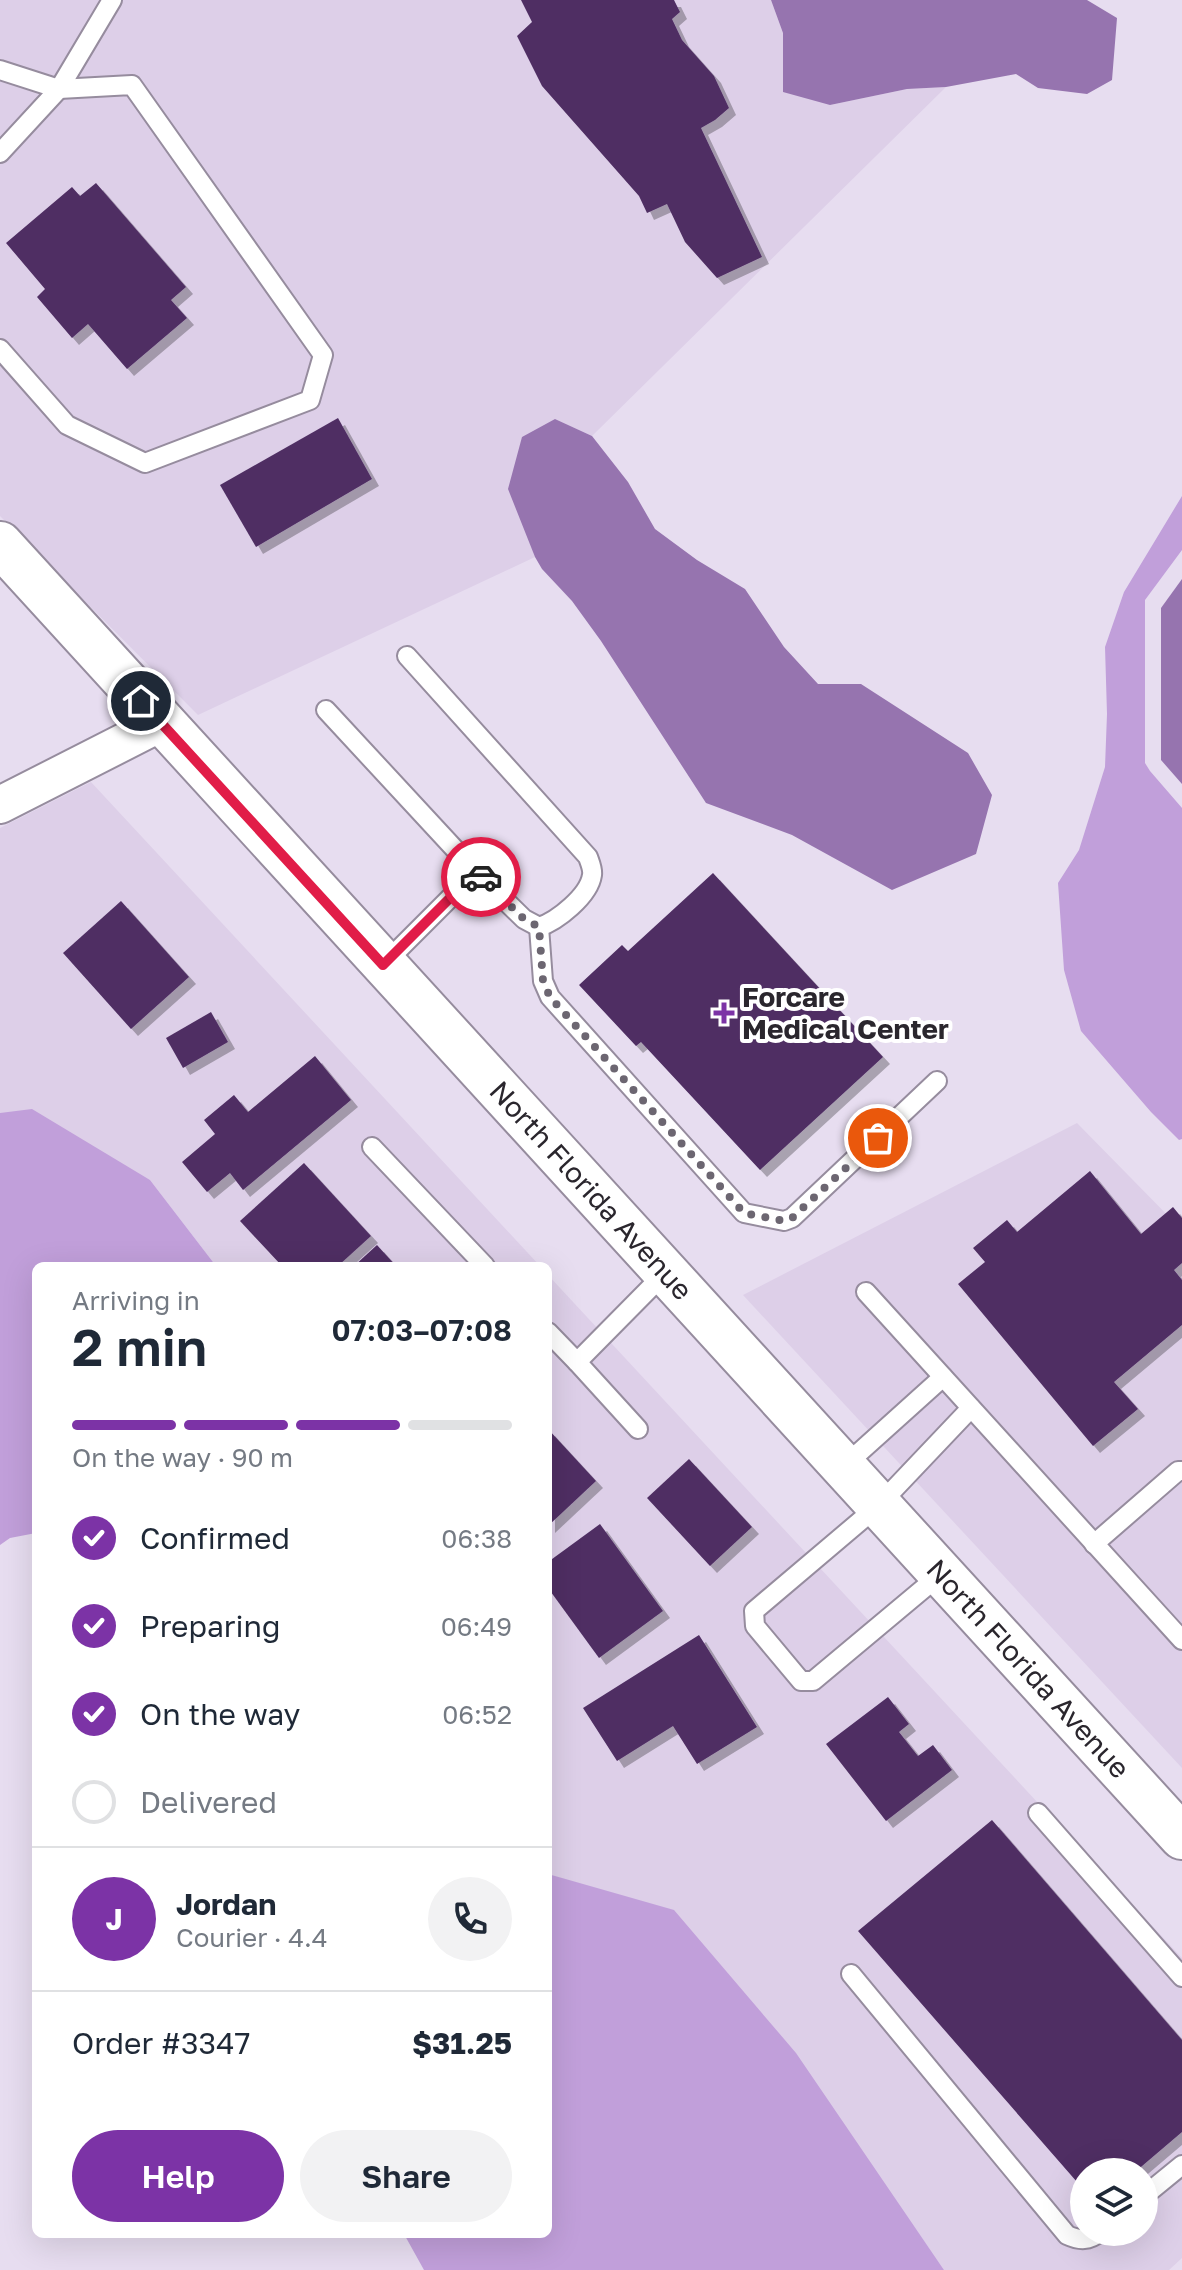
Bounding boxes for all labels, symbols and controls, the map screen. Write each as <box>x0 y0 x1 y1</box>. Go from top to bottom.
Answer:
pin <box>107 667 175 735</box>
icon: home <box>119 679 163 723</box>
courier <box>441 837 521 917</box>
icon: car <box>459 855 503 899</box>
place label: Forcare Medical Center <box>742 980 949 1045</box>
marker: Forcare Medical Center <box>713 1002 735 1024</box>
street label: North Florida Avenue <box>483 1074 700 1306</box>
pin <box>844 1104 912 1172</box>
icon: bag <box>856 1116 900 1160</box>
text: Arriving in <box>72 1285 200 1316</box>
text: 07:03–07:08 <box>331 1312 512 1348</box>
text: 2 min <box>72 1315 207 1377</box>
text: On the way · 90 m <box>72 1442 293 1473</box>
icon: check <box>72 1516 116 1560</box>
text: Confirmed <box>140 1520 290 1556</box>
text: 06:38 <box>441 1523 512 1554</box>
street label: North Florida Avenue <box>920 1552 1137 1785</box>
icon: check <box>72 1604 116 1648</box>
text: Preparing <box>140 1608 281 1644</box>
text: 06:49 <box>441 1611 512 1642</box>
icon: check <box>72 1692 116 1736</box>
text: On the way <box>140 1696 300 1732</box>
text: 06:52 <box>442 1699 512 1730</box>
text: Delivered <box>140 1784 277 1820</box>
button: phone <box>428 1877 512 1961</box>
text: Jordan <box>176 1886 276 1922</box>
text: J <box>105 1901 123 1937</box>
text: Courier · 4.4 <box>176 1922 328 1953</box>
text: Order #3347 <box>72 2025 250 2061</box>
text: $31.25 <box>412 2025 512 2061</box>
button: Help <box>72 2130 284 2222</box>
button: Share <box>300 2130 512 2222</box>
map controls <box>1070 2158 1158 2246</box>
button: layers <box>1070 2158 1158 2246</box>

